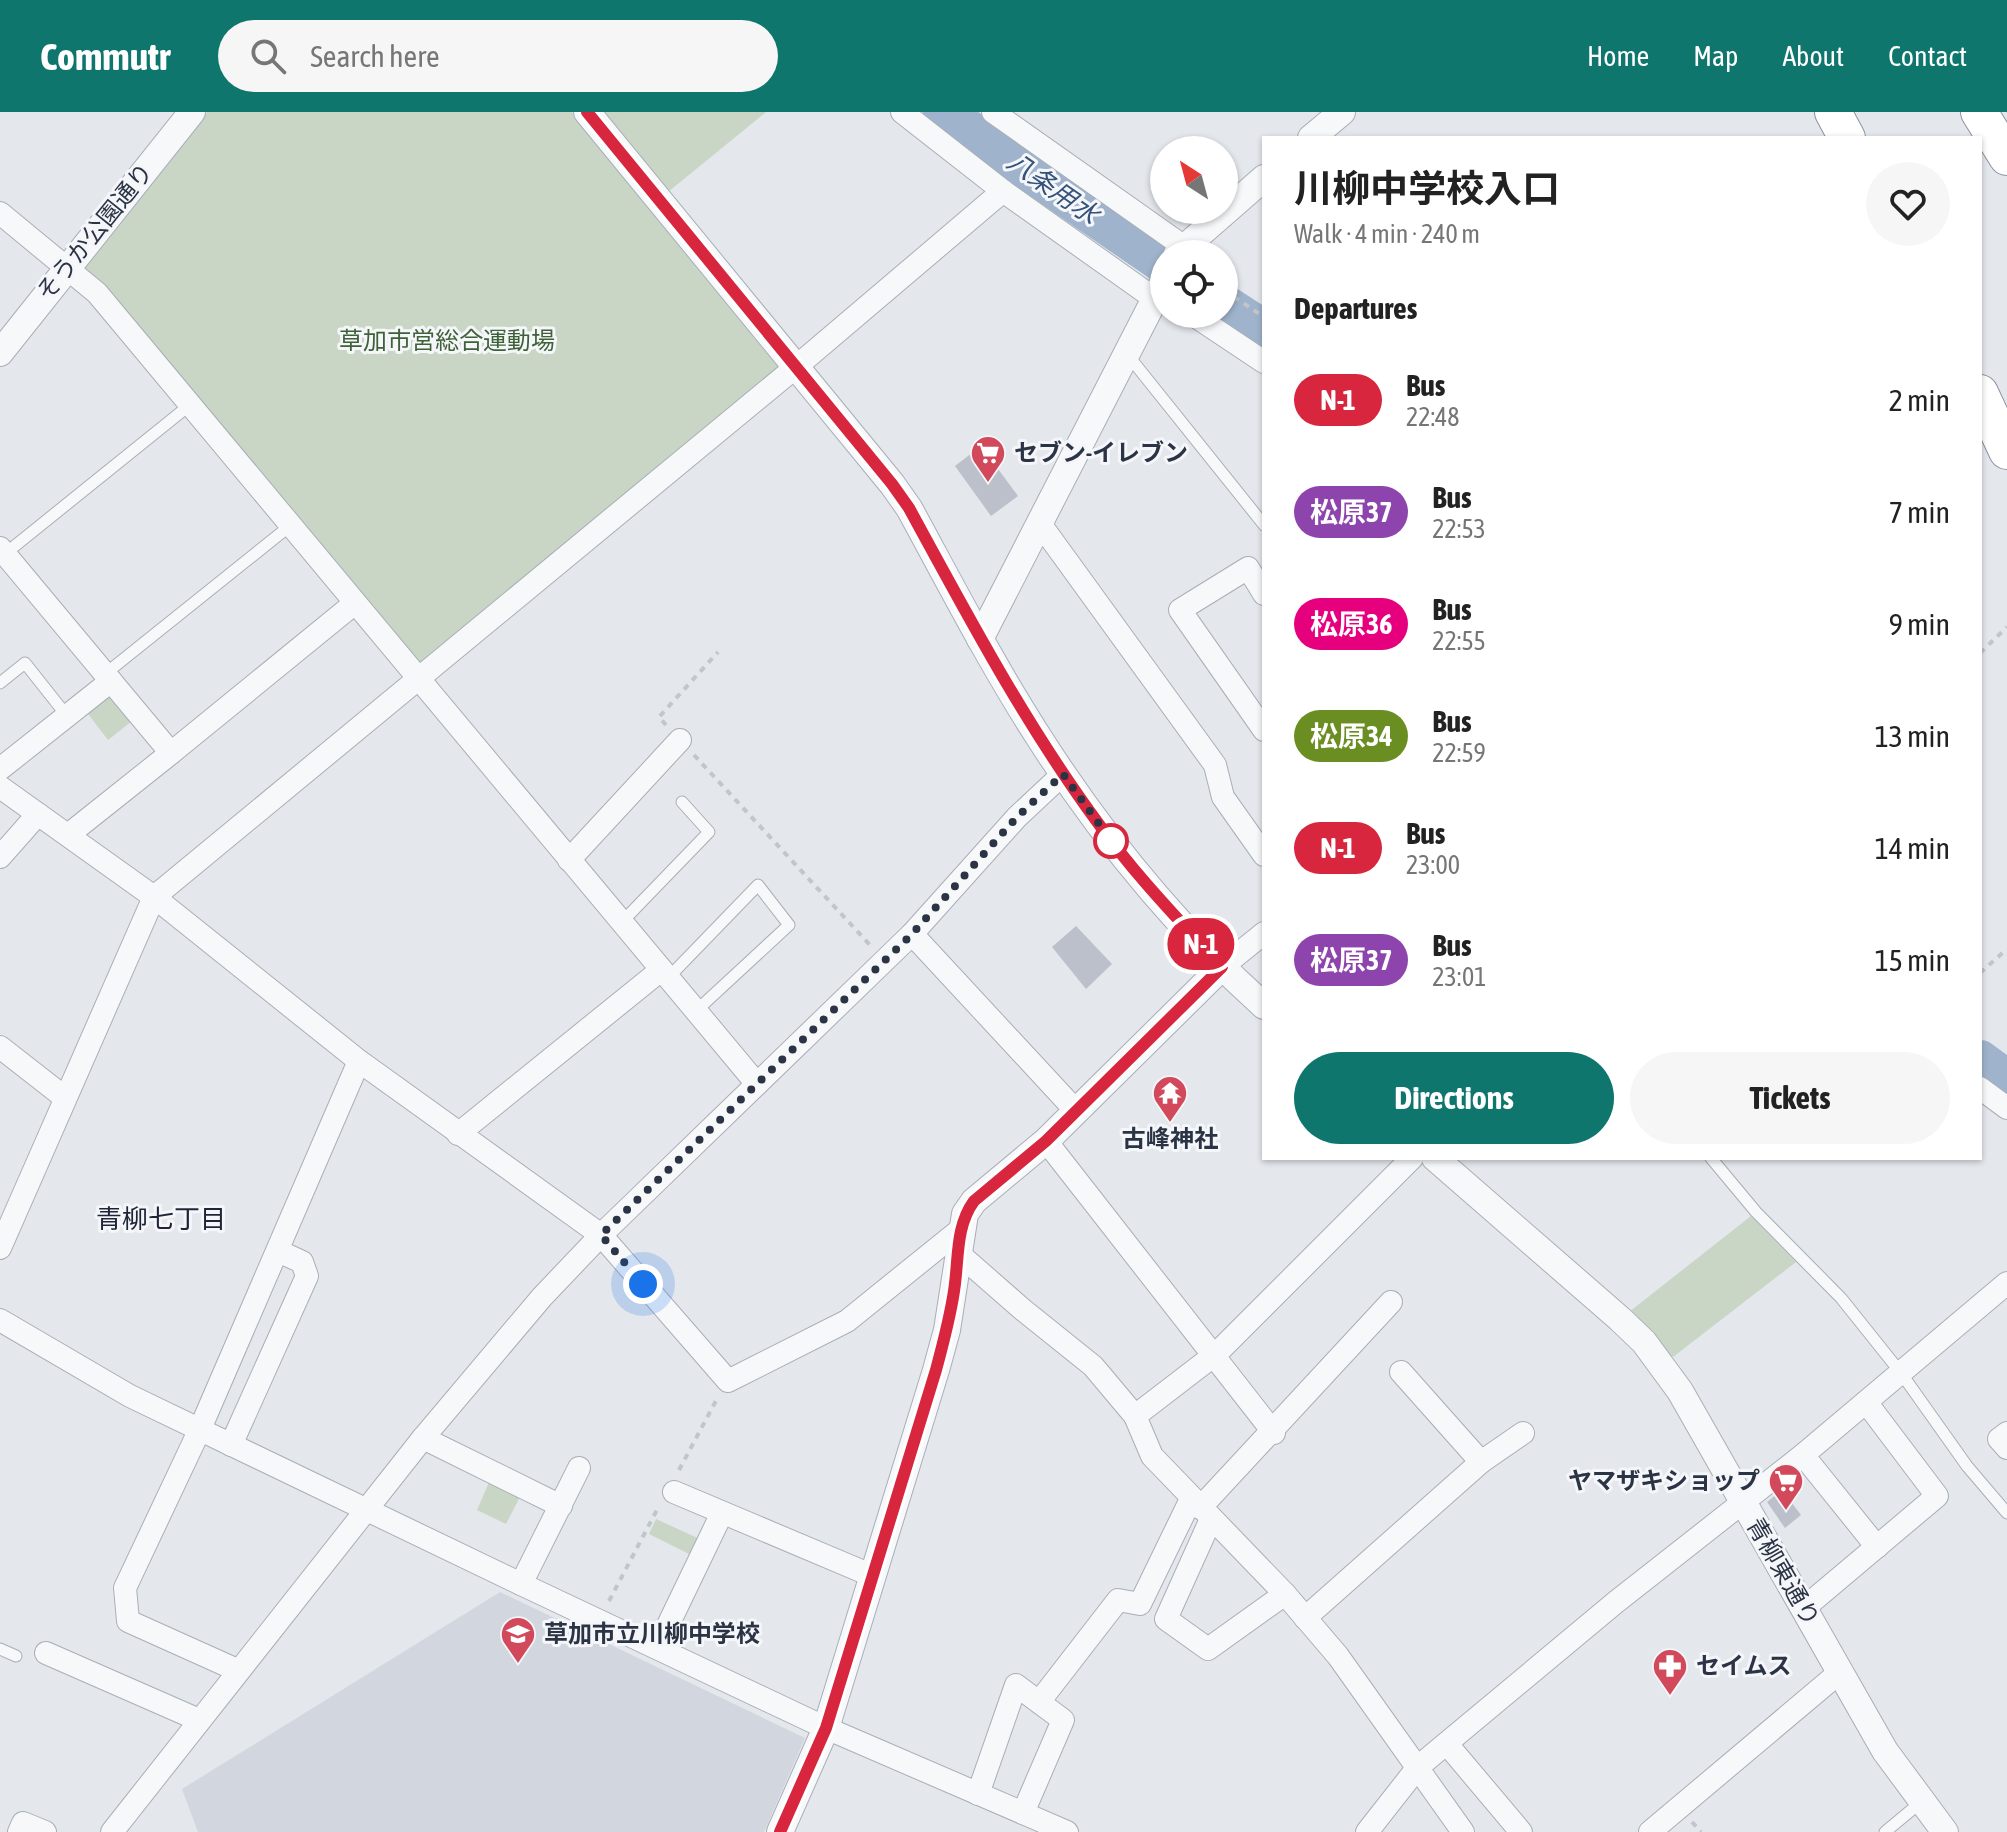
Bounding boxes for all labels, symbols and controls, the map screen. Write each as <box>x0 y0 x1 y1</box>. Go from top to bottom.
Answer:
search box <box>218 20 778 92</box>
icon: search <box>246 34 290 78</box>
text: Commutr <box>40 35 170 78</box>
text: Search here <box>310 39 440 73</box>
text: Home <box>1587 40 1649 72</box>
text: Map <box>1693 40 1738 72</box>
text: About <box>1782 40 1844 72</box>
text: Contact <box>1888 40 1967 72</box>
north arrow <box>1150 136 1238 224</box>
map controls <box>1150 136 1238 328</box>
water label: 八条用水 <box>1002 146 1107 232</box>
street label: そうか公園通り <box>31 158 158 305</box>
button: heart <box>1866 162 1950 246</box>
text: 川柳中学校入口 <box>1294 167 1560 210</box>
text: Walk · 4 min · 240 m <box>1294 219 1480 249</box>
button: locate <box>1150 240 1238 328</box>
text: Departures <box>1294 291 1417 325</box>
park label: 草加市営総合運動場 <box>339 327 555 354</box>
text: Bus <box>1406 368 1445 402</box>
text: 2 min <box>1889 383 1950 417</box>
text: N-1 <box>1320 384 1356 416</box>
text: 22:48 <box>1406 402 1460 432</box>
supermarket icon: セブン-イレブン <box>969 434 1007 484</box>
place label: セブン-イレブン <box>1014 439 1188 466</box>
text: Bus <box>1432 480 1472 514</box>
text: 7 min <box>1889 495 1950 529</box>
text: 松原37 <box>1310 496 1392 528</box>
text: 22:53 <box>1432 514 1486 544</box>
text: Bus <box>1432 592 1472 626</box>
text: 9 min <box>1889 607 1950 641</box>
text: 松原36 <box>1310 608 1392 640</box>
text: 22:55 <box>1432 626 1486 656</box>
text: Bus <box>1432 704 1472 738</box>
text: 13 min <box>1875 719 1950 753</box>
text: 松原34 <box>1310 720 1392 752</box>
text: 22:59 <box>1432 738 1486 768</box>
text: Bus <box>1406 816 1445 850</box>
unlabelled marker <box>1094 824 1128 858</box>
text: 14 min <box>1875 831 1950 865</box>
text: N-1 <box>1320 832 1356 864</box>
text: 23:00 <box>1406 850 1460 880</box>
line badge: N-1 <box>1155 918 1247 970</box>
text: N-1 <box>1183 928 1219 960</box>
text: Bus <box>1432 928 1472 962</box>
text: 15 min <box>1875 943 1950 977</box>
text: 松原37 <box>1310 944 1392 976</box>
text: 23:01 <box>1432 962 1486 992</box>
button: Directions <box>1294 1052 1614 1144</box>
button: Tickets <box>1630 1052 1950 1144</box>
temple icon: 古峰神社 <box>1151 1074 1189 1124</box>
place label: 古峰神社 <box>1122 1125 1218 1152</box>
district label: 青柳七丁目 <box>96 1204 226 1234</box>
your location <box>623 1264 663 1304</box>
supermarket icon: ヤマザキショップ <box>1767 1462 1805 1512</box>
place label: ヤマザキショップ <box>1568 1467 1760 1494</box>
street label: 青柳東通り <box>1742 1513 1825 1630</box>
school or university icon: 草加市立川柳中学校 <box>499 1615 537 1665</box>
place label: 草加市立川柳中学校 <box>544 1620 760 1647</box>
pharmacy icon: セイムス <box>1651 1647 1689 1697</box>
place label: セイムス <box>1696 1652 1792 1679</box>

